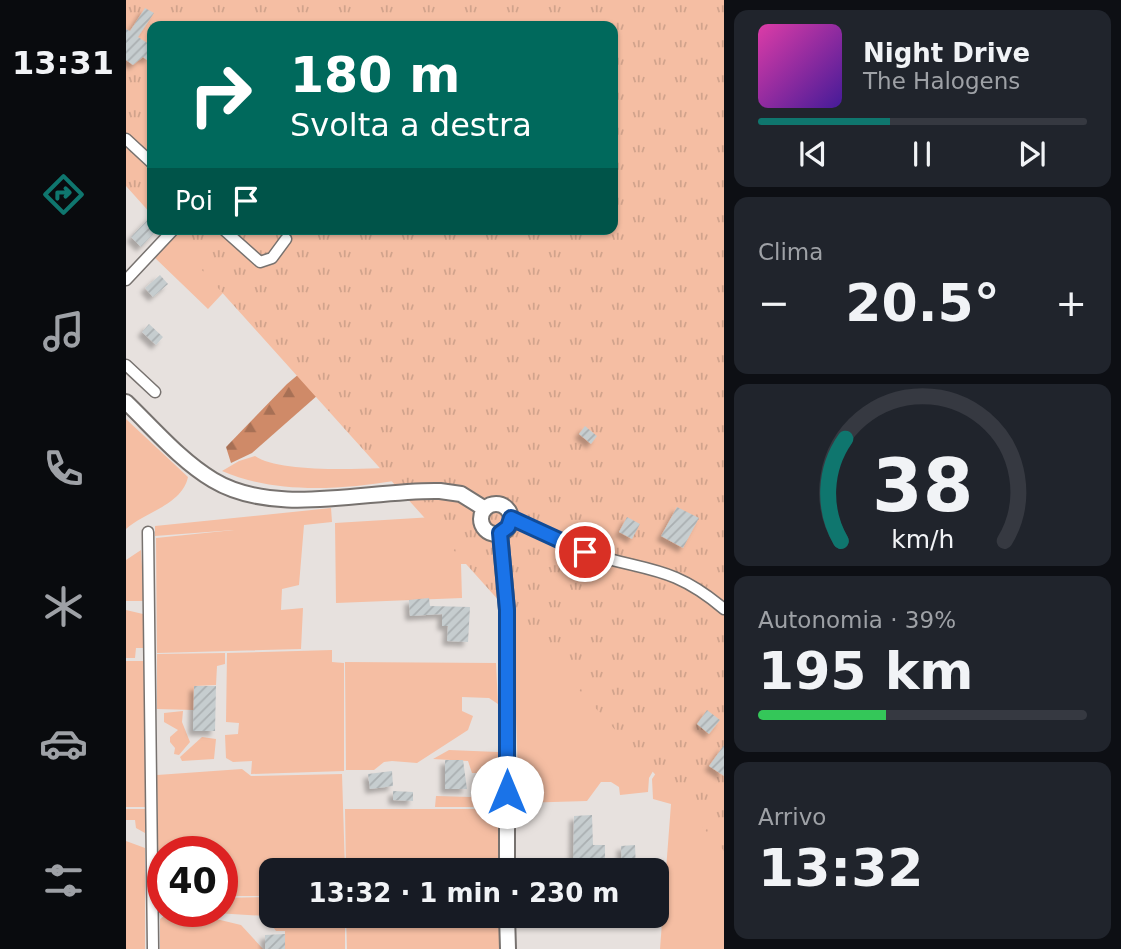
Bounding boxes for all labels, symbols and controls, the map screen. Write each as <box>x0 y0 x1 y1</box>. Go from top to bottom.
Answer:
text: Night Drive <box>863 38 1030 68</box>
text: 13:31 <box>12 44 114 82</box>
text: 180 m <box>290 47 460 104</box>
icon: right <box>175 49 266 140</box>
text: The Halogens <box>863 68 1020 94</box>
text: Svolta a destra <box>290 106 532 144</box>
icon: previous <box>794 135 832 173</box>
icon: pause <box>903 135 941 173</box>
icon: next <box>1013 135 1051 173</box>
icon: directions <box>39 170 88 219</box>
icon: arrive <box>227 182 265 220</box>
text: Poi <box>175 186 213 216</box>
text: Clima <box>758 239 823 265</box>
text: 20.5° <box>845 273 1000 333</box>
text: − <box>758 281 790 325</box>
text: + <box>1055 281 1087 325</box>
icon: music <box>39 307 88 356</box>
text: 38 <box>872 443 973 528</box>
icon: phone <box>39 444 88 493</box>
pin <box>555 522 615 582</box>
text: km/h <box>891 524 954 553</box>
icon: arrive <box>566 533 604 571</box>
icon: climate <box>39 582 88 631</box>
text: Autonomia · 39% <box>758 607 956 633</box>
text: 195 km <box>758 641 973 701</box>
icon: car <box>39 719 88 768</box>
position arrow <box>470 755 544 829</box>
text: Arrivo <box>758 804 826 830</box>
speed limit sign: 40 <box>147 836 238 927</box>
text: 13:32 <box>758 838 924 898</box>
icon: filters <box>39 856 88 905</box>
text: 13:32 · 1 min · 230 m <box>309 878 619 908</box>

